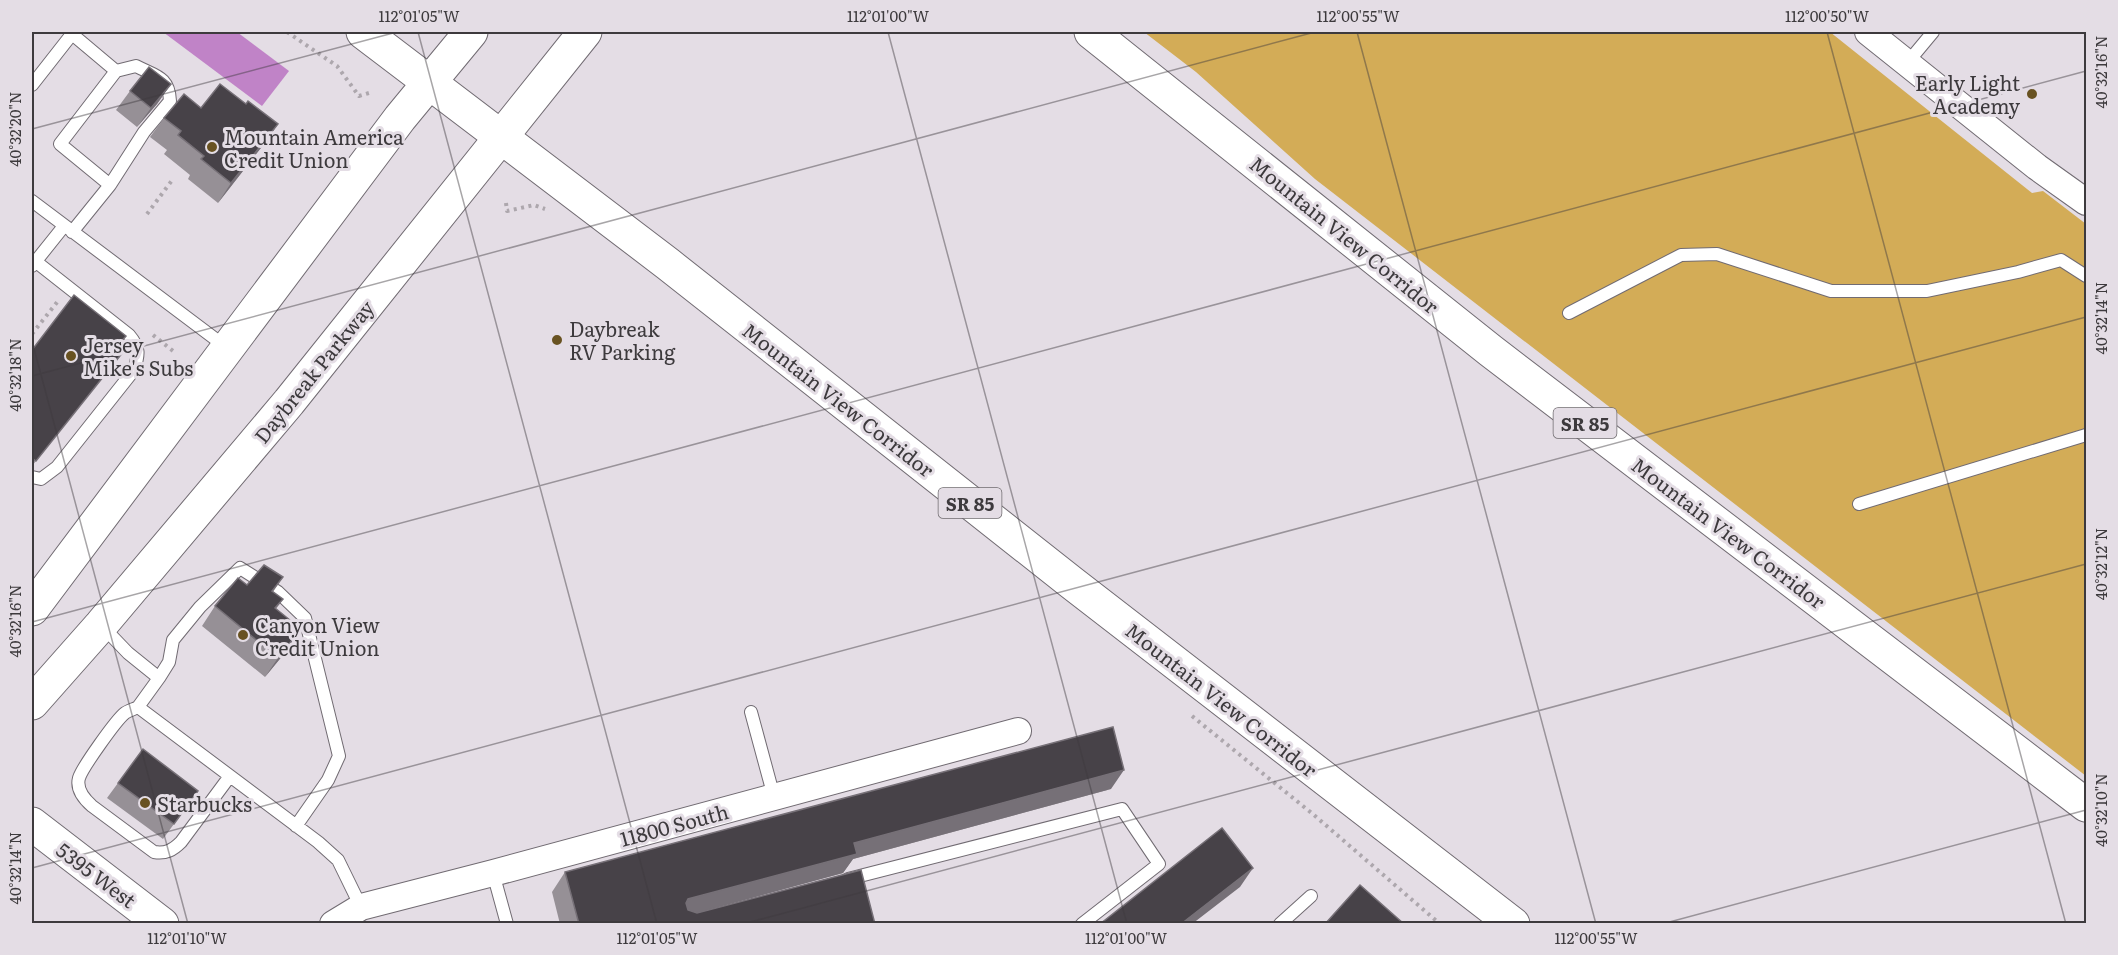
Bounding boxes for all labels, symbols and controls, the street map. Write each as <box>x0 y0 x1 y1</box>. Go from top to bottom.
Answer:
text: 112°01'05"W <box>378 4 460 27</box>
text: 112°01'00"W <box>847 4 930 27</box>
text: 112°00'55"W <box>1316 4 1400 27</box>
text: 112°00'50"W <box>1785 4 1870 27</box>
text: 40°32'16"N <box>2089 35 2112 109</box>
place label: Early Light Academy <box>1915 67 2020 120</box>
marker: Early Light Academy <box>2025 87 2039 101</box>
text: 40°32'20"N <box>3 91 26 167</box>
place label: Mountain America Credit Union <box>224 121 404 174</box>
marker: Mountain America Credit Union <box>205 140 219 154</box>
street label: Mountain View Corridor <box>1244 148 1446 320</box>
text: 40°32'14"N <box>2089 282 2112 354</box>
street label: Daybreak Parkway <box>246 293 380 449</box>
place label: Daybreak RV Parking <box>569 313 676 366</box>
street label: Mountain View Corridor <box>737 315 942 484</box>
place label: Jersey Mike's Subs <box>83 329 193 382</box>
marker: Daybreak RV Parking <box>550 333 564 347</box>
text: 40°32'18"N <box>3 338 26 412</box>
marker: Jersey Mike's Subs <box>64 349 78 363</box>
road number: SR 85 <box>1554 408 1616 438</box>
street label: Mountain View Corridor <box>1626 449 1833 615</box>
road number: SR 85 <box>938 488 1002 518</box>
text: 40°32'12"N <box>2089 528 2112 600</box>
text: 40°32'16"N <box>3 584 26 658</box>
place label: Canyon View Credit Union <box>255 609 381 662</box>
street label: Mountain View Corridor <box>1120 615 1325 784</box>
marker: Canyon View Credit Union <box>236 628 250 642</box>
text: 40°32'10"N <box>2089 773 2112 847</box>
place label: Starbucks <box>157 788 252 818</box>
street label: 11800 South <box>616 795 732 853</box>
marker: Starbucks <box>138 796 152 810</box>
text: 40°32'14"N <box>3 832 26 904</box>
street label: 5395 West <box>51 834 143 914</box>
text: 112°01'10"W <box>147 926 227 949</box>
text: 112°01'05"W <box>616 926 698 949</box>
text: 112°01'00"W <box>1085 926 1168 949</box>
text: 112°00'55"W <box>1554 926 1638 949</box>

